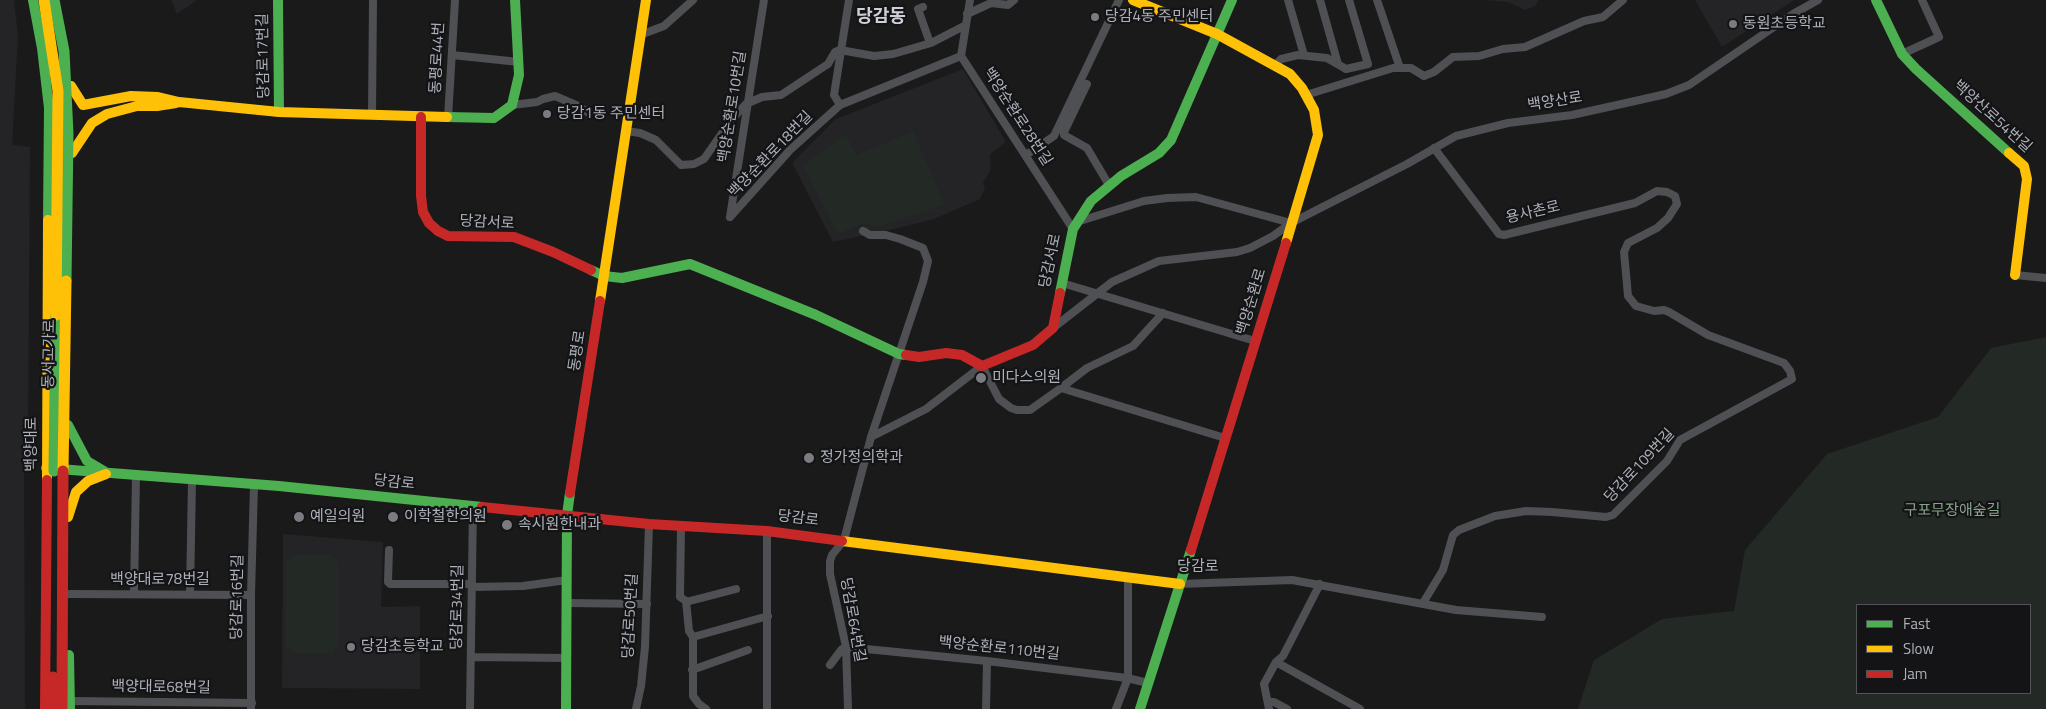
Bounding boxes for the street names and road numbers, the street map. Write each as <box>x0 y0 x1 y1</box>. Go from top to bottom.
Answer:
street label: 당감로17번길 <box>254 13 274 99</box>
street label: 동평로44번 <box>427 22 449 94</box>
street label: 백양순환로10번길 <box>715 50 751 164</box>
street label: 백양순환로28번길 <box>979 65 1055 169</box>
street label: 백양산로54번길 <box>1949 77 2035 157</box>
street label: 백양산로 <box>1526 89 1584 115</box>
street label: 백양순환로18번길 <box>725 108 817 202</box>
street label: 용사촌로 <box>1504 198 1562 228</box>
street label: 당감서로 <box>459 213 515 233</box>
street label: 당감서로 <box>1036 232 1066 290</box>
street label: 백양순환로 <box>1233 266 1271 338</box>
street label: 동서고가로 <box>40 319 60 389</box>
street label: 동평로 <box>566 329 590 373</box>
street label: 백양대로 <box>23 416 41 472</box>
street label: 당감로109번길 <box>1601 425 1679 507</box>
street label: 당감로 <box>372 472 416 494</box>
street label: 당감로 <box>776 508 820 530</box>
street label: 당감로16번길 <box>228 554 248 640</box>
street label: 당감로 <box>1177 558 1219 576</box>
street label: 당감로34번길 <box>448 564 468 650</box>
street label: 백양대로78번길 <box>110 571 210 589</box>
street label: 당감로50번길 <box>620 573 642 659</box>
street label: 당감로64번길 <box>836 576 868 664</box>
street label: 백양순환로110번길 <box>937 634 1061 664</box>
street label: 백양대로68번길 <box>111 678 211 698</box>

